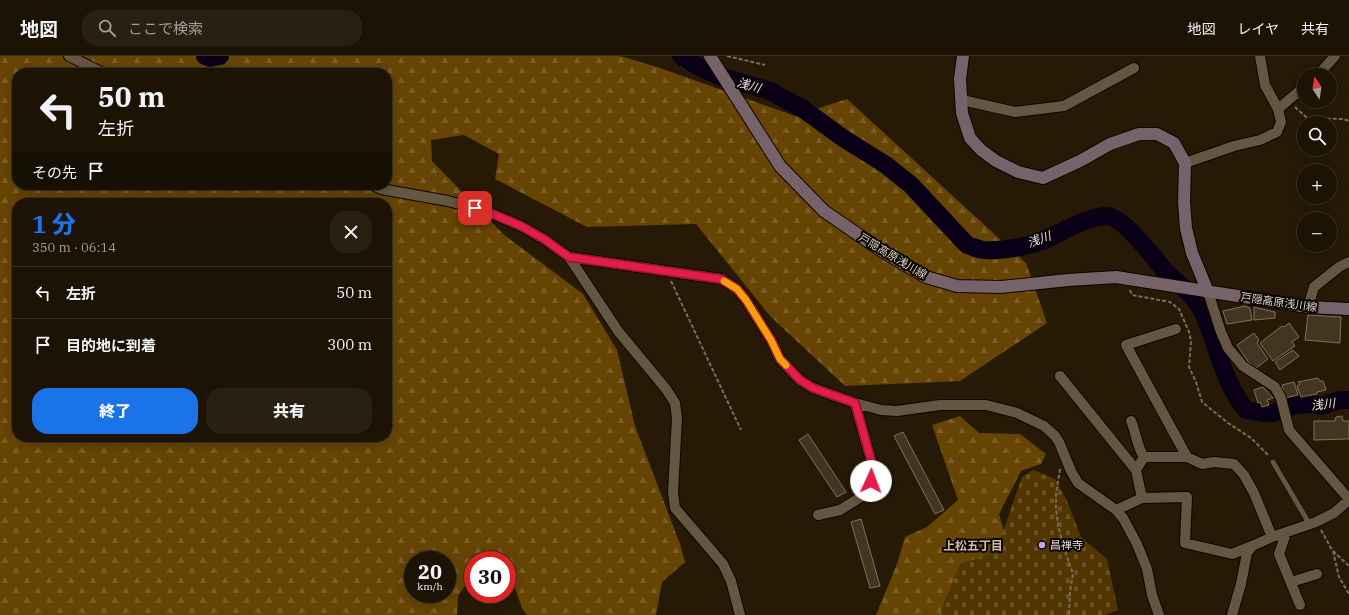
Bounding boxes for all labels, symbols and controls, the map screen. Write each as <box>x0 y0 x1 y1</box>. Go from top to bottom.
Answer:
search box <box>82 10 362 46</box>
text: 地図 <box>20 17 58 41</box>
icon: search <box>96 17 118 39</box>
text: ここで検索 <box>128 19 203 38</box>
text: 地図 <box>1187 20 1215 38</box>
text: レイヤ <box>1237 20 1279 38</box>
text: 共有 <box>1301 20 1329 38</box>
north arrow <box>1297 68 1337 108</box>
map controls <box>1297 68 1337 252</box>
water label: 浅川 <box>735 74 765 96</box>
text: 50 m <box>98 78 165 115</box>
icon: left <box>32 84 84 136</box>
button: search <box>1297 116 1337 156</box>
text: 左折 <box>98 117 134 140</box>
icon: arrive <box>85 160 107 182</box>
text: その先 <box>32 163 77 182</box>
button: + <box>1297 164 1337 204</box>
pin <box>458 191 492 225</box>
icon: arrive <box>464 197 486 219</box>
text: 1 分 <box>32 208 76 240</box>
button: close <box>330 211 372 253</box>
button: − <box>1297 212 1337 252</box>
water label: 浅川 <box>1025 227 1055 250</box>
street label: 戸隠高原浅川線 <box>856 230 930 282</box>
text: 350 m · 06:14 <box>32 239 116 256</box>
icon: left <box>32 282 54 304</box>
text: 50 m <box>336 283 372 302</box>
text: 左折 <box>66 284 96 303</box>
street label: 戸隠高原浅川線 <box>1240 290 1318 314</box>
icon: arrive <box>32 334 54 356</box>
text: 300 m <box>327 335 372 354</box>
text: 目的地に到着 <box>66 336 156 355</box>
button: 終了 <box>32 388 198 434</box>
button: 共有 <box>206 388 372 434</box>
water label: 浅川 <box>1310 395 1338 413</box>
position arrow <box>850 460 892 502</box>
district label: 上松五丁目 <box>943 538 1003 553</box>
place label: 昌禅寺 <box>1050 538 1083 552</box>
marker: 昌禅寺 <box>1037 540 1047 550</box>
speed limit sign: 30 <box>464 551 516 603</box>
text: 20 <box>418 558 442 585</box>
text: km/h <box>417 580 443 593</box>

